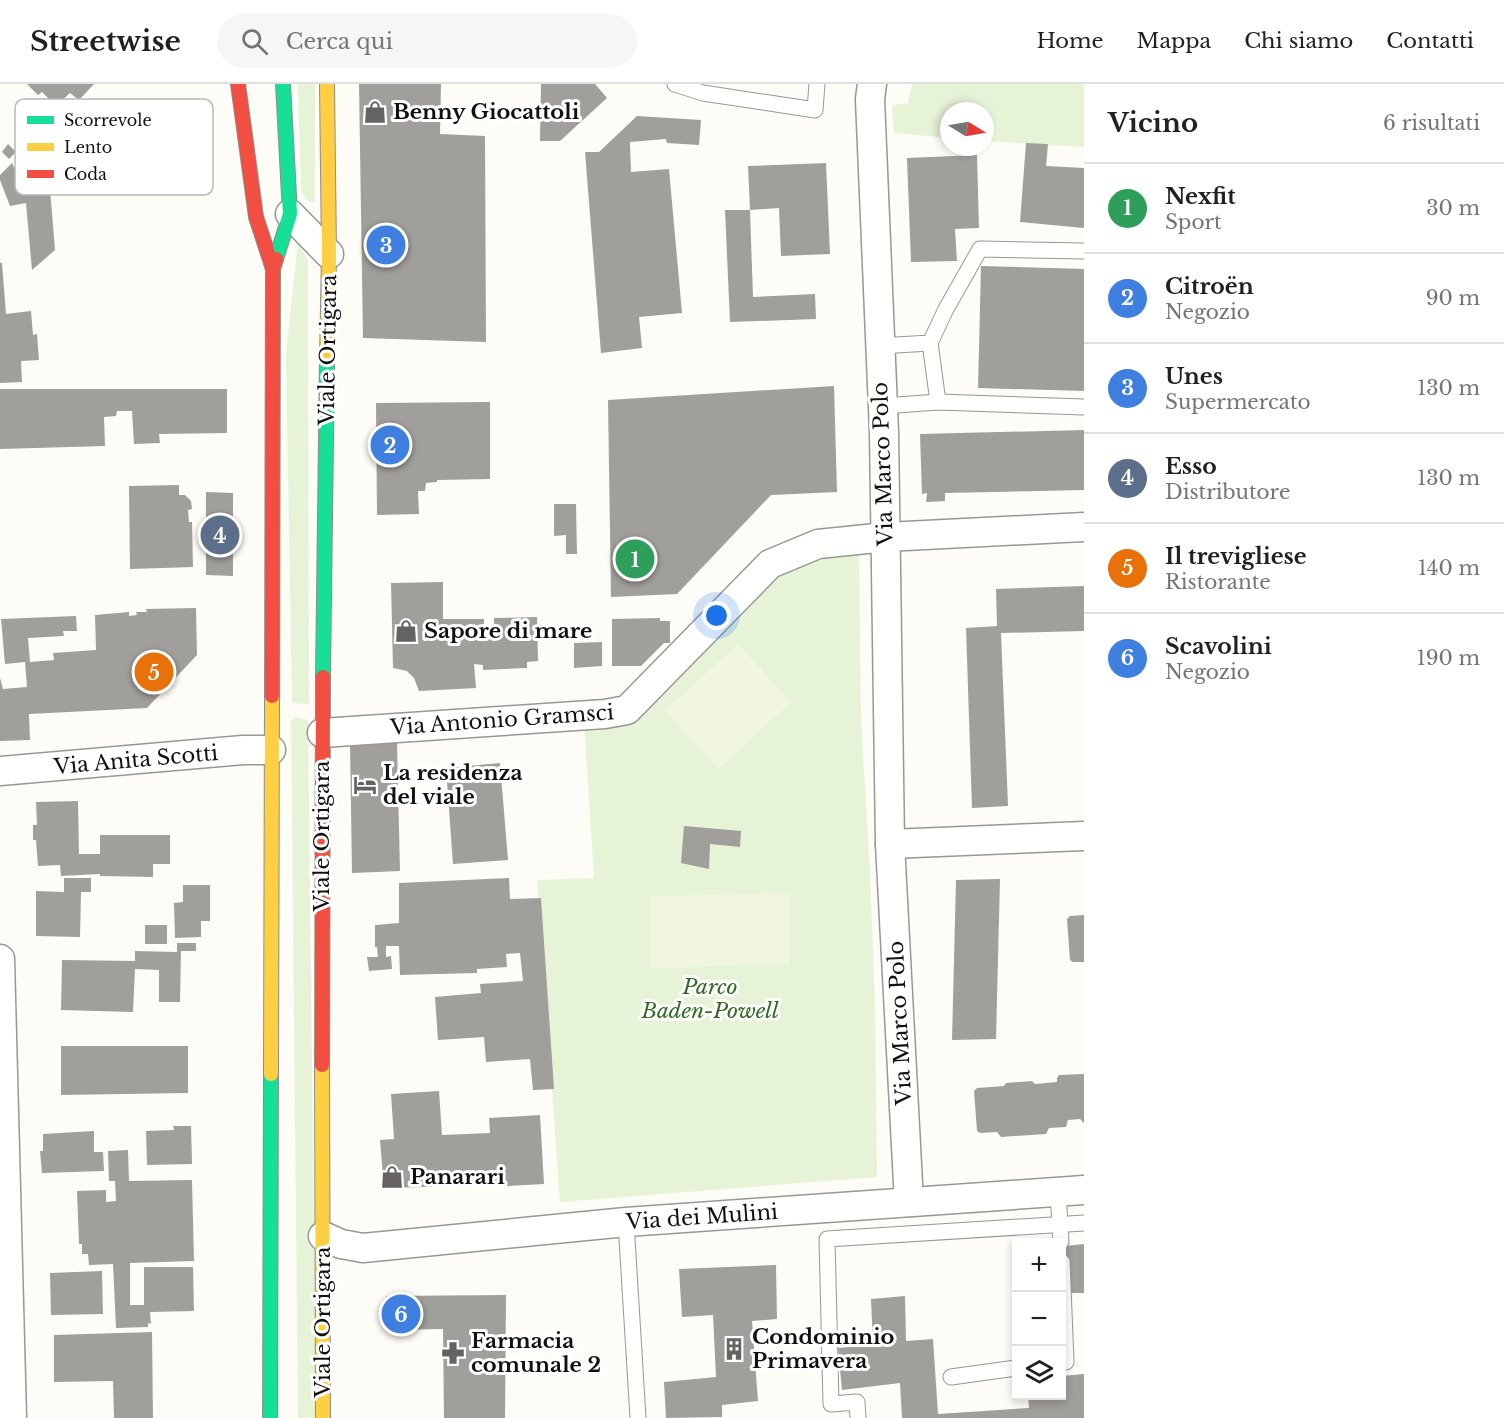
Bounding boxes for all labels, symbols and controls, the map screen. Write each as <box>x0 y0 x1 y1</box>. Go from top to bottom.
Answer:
search box <box>217 14 637 68</box>
text: Streetwise <box>30 24 181 59</box>
icon: search <box>238 25 271 58</box>
text: Cerca qui <box>286 28 393 55</box>
text: Home <box>1036 28 1104 54</box>
text: Mappa <box>1137 28 1211 54</box>
text: Chi siamo <box>1244 28 1353 54</box>
text: Contatti <box>1386 28 1474 54</box>
legend <box>15 99 213 195</box>
shop icon: Benny Giocattoli <box>362 99 388 125</box>
place label: Benny Giocattoli <box>393 99 580 125</box>
north arrow <box>940 102 994 156</box>
text: Vicino <box>1108 107 1198 139</box>
text: Scorrevole <box>64 110 152 130</box>
text: 6 risultati <box>1383 111 1480 135</box>
text: Lento <box>64 137 112 157</box>
text: Coda <box>64 164 107 184</box>
text: Nexfit <box>1165 183 1236 210</box>
text: 1 <box>1123 196 1132 220</box>
text: 30 m <box>1426 196 1480 220</box>
text: Sport <box>1165 210 1222 234</box>
pin: 3 <box>366 222 406 268</box>
text: Citroën <box>1165 273 1254 300</box>
street label: Viale Ortigara <box>314 274 342 427</box>
text: 2 <box>1121 286 1134 310</box>
text: 90 m <box>1426 286 1480 310</box>
text: Negozio <box>1165 300 1250 324</box>
text: Unes <box>1165 363 1223 390</box>
text: 3 <box>1121 376 1134 400</box>
text: 130 m <box>1417 376 1480 400</box>
street label: Via Marco Polo <box>867 381 899 548</box>
text: Supermercato <box>1165 390 1311 414</box>
pin: 2 <box>370 422 410 468</box>
text: Esso <box>1165 453 1217 480</box>
text: 4 <box>1121 466 1134 490</box>
text: 130 m <box>1417 466 1480 490</box>
text: Distributore <box>1165 480 1290 504</box>
pin: 4 <box>200 512 240 558</box>
pin: 1 <box>616 536 654 582</box>
text: Il trevigliese <box>1165 543 1307 570</box>
text: 5 <box>1122 556 1133 580</box>
text: 140 m <box>1418 556 1480 580</box>
text: Ristorante <box>1165 570 1271 594</box>
your location <box>702 601 731 630</box>
shop icon: Sapore di mare <box>393 618 419 644</box>
place label: Sapore di mare <box>424 618 592 644</box>
text: Scavolini <box>1165 633 1272 660</box>
text: 6 <box>1121 646 1134 670</box>
text: 190 m <box>1417 646 1480 670</box>
pin: 5 <box>134 650 174 694</box>
text: Negozio <box>1165 660 1250 684</box>
street label: Via Antonio Gramsci <box>388 699 615 741</box>
street label: Via Anita Scotti <box>52 740 219 780</box>
street label: Viale Ortigara <box>309 760 335 912</box>
place label: La residenza del viale <box>383 760 523 810</box>
hotel icon: La residenza del viale <box>352 772 378 798</box>
street label: Via Marco Polo <box>883 940 917 1107</box>
park label: Parco Baden-Powell <box>641 974 779 1024</box>
shop icon: Panarari <box>379 1164 405 1190</box>
place label: Panarari <box>410 1164 505 1190</box>
street label: Via dei Mulini <box>624 1199 779 1235</box>
map controls <box>1012 1238 1066 1400</box>
button: + <box>1012 1238 1066 1292</box>
street label: Viale Ortigara <box>310 1246 336 1398</box>
pin: 6 <box>382 1292 420 1336</box>
button: − <box>1012 1292 1066 1346</box>
place label: Condominio Primavera <box>752 1324 894 1374</box>
place label: Farmacia comunale 2 <box>471 1328 601 1378</box>
building icon: Condominio Primavera <box>721 1336 747 1362</box>
pharmacy icon: Farmacia comunale 2 <box>440 1340 466 1366</box>
button: layers <box>1012 1346 1066 1400</box>

